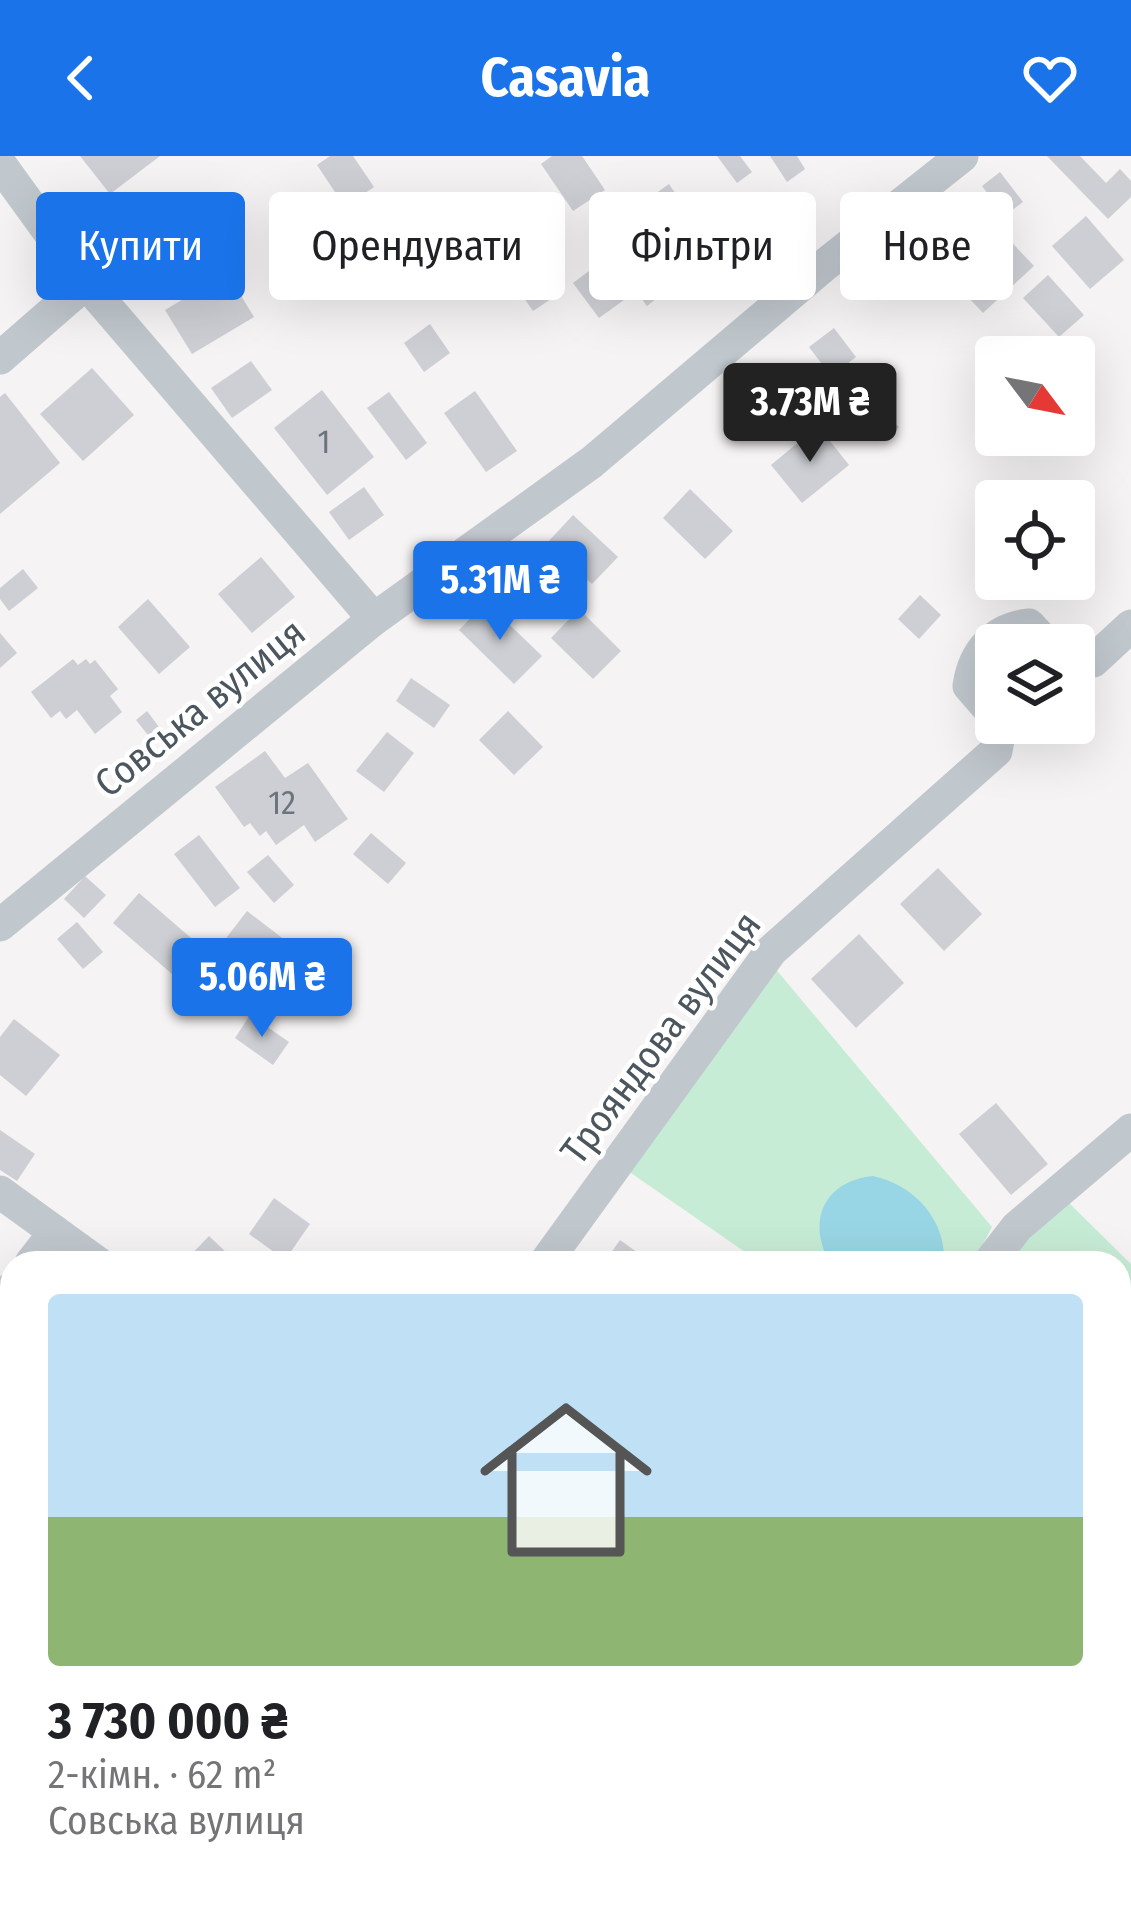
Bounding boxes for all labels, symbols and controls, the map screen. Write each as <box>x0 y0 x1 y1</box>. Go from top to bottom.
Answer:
icon: back <box>48 45 114 111</box>
icon: heart <box>1017 45 1083 111</box>
text: Casavia <box>481 46 650 110</box>
chip: Купити <box>36 192 245 300</box>
chip: Орендувати <box>269 192 565 300</box>
chip: Фільтри <box>589 192 816 300</box>
chip: Нове <box>840 192 1013 300</box>
north arrow <box>975 336 1095 456</box>
map controls <box>975 336 1095 744</box>
pin: 3.73M ₴ <box>699 363 921 465</box>
text: 3.73M ₴ <box>750 379 870 425</box>
house number: 1 <box>318 422 330 462</box>
button: locate <box>975 480 1095 600</box>
pin: 5.31M ₴ <box>389 541 611 643</box>
text: 5.31M ₴ <box>440 557 560 603</box>
street label: Совська вулиця <box>86 609 314 807</box>
button: layers <box>975 624 1095 744</box>
house number: 12 <box>268 783 296 823</box>
street label: Трояндова вулиця <box>551 903 771 1173</box>
pin: 5.06M ₴ <box>151 938 373 1040</box>
text: 5.06M ₴ <box>199 954 325 1000</box>
icon: home <box>458 1372 674 1588</box>
text: 3 730 000 ₴ <box>48 1690 288 1752</box>
text: 2-кімн. · 62 m² <box>48 1752 276 1798</box>
text: Совська вулиця <box>48 1798 305 1844</box>

